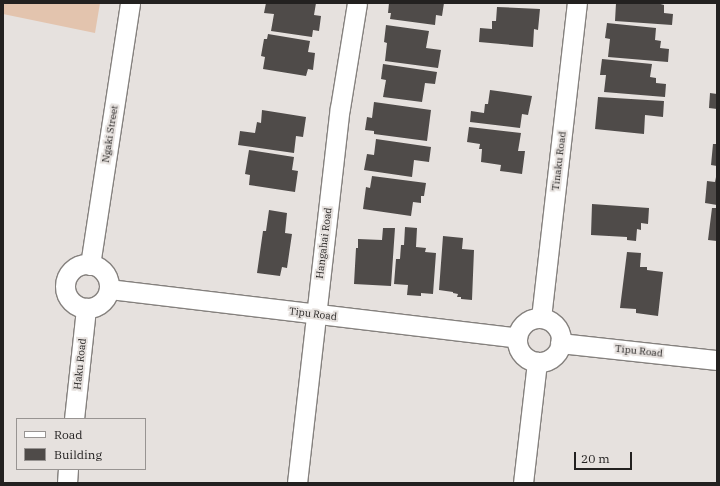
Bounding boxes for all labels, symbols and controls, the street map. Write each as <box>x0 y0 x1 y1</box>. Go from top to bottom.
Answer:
street label: Ngaki Street <box>100 104 120 164</box>
street label: Tinaku Road <box>549 131 569 191</box>
street label: Hangahai Road <box>314 207 334 279</box>
street label: Tipu Road <box>288 305 338 323</box>
street label: Haku Road <box>71 338 89 390</box>
street label: Tipu Road <box>614 343 664 359</box>
legend <box>16 418 146 470</box>
text: Road <box>54 427 83 442</box>
scale bar <box>576 444 634 470</box>
text: Building <box>54 447 102 462</box>
text: 20 m <box>581 451 610 466</box>

